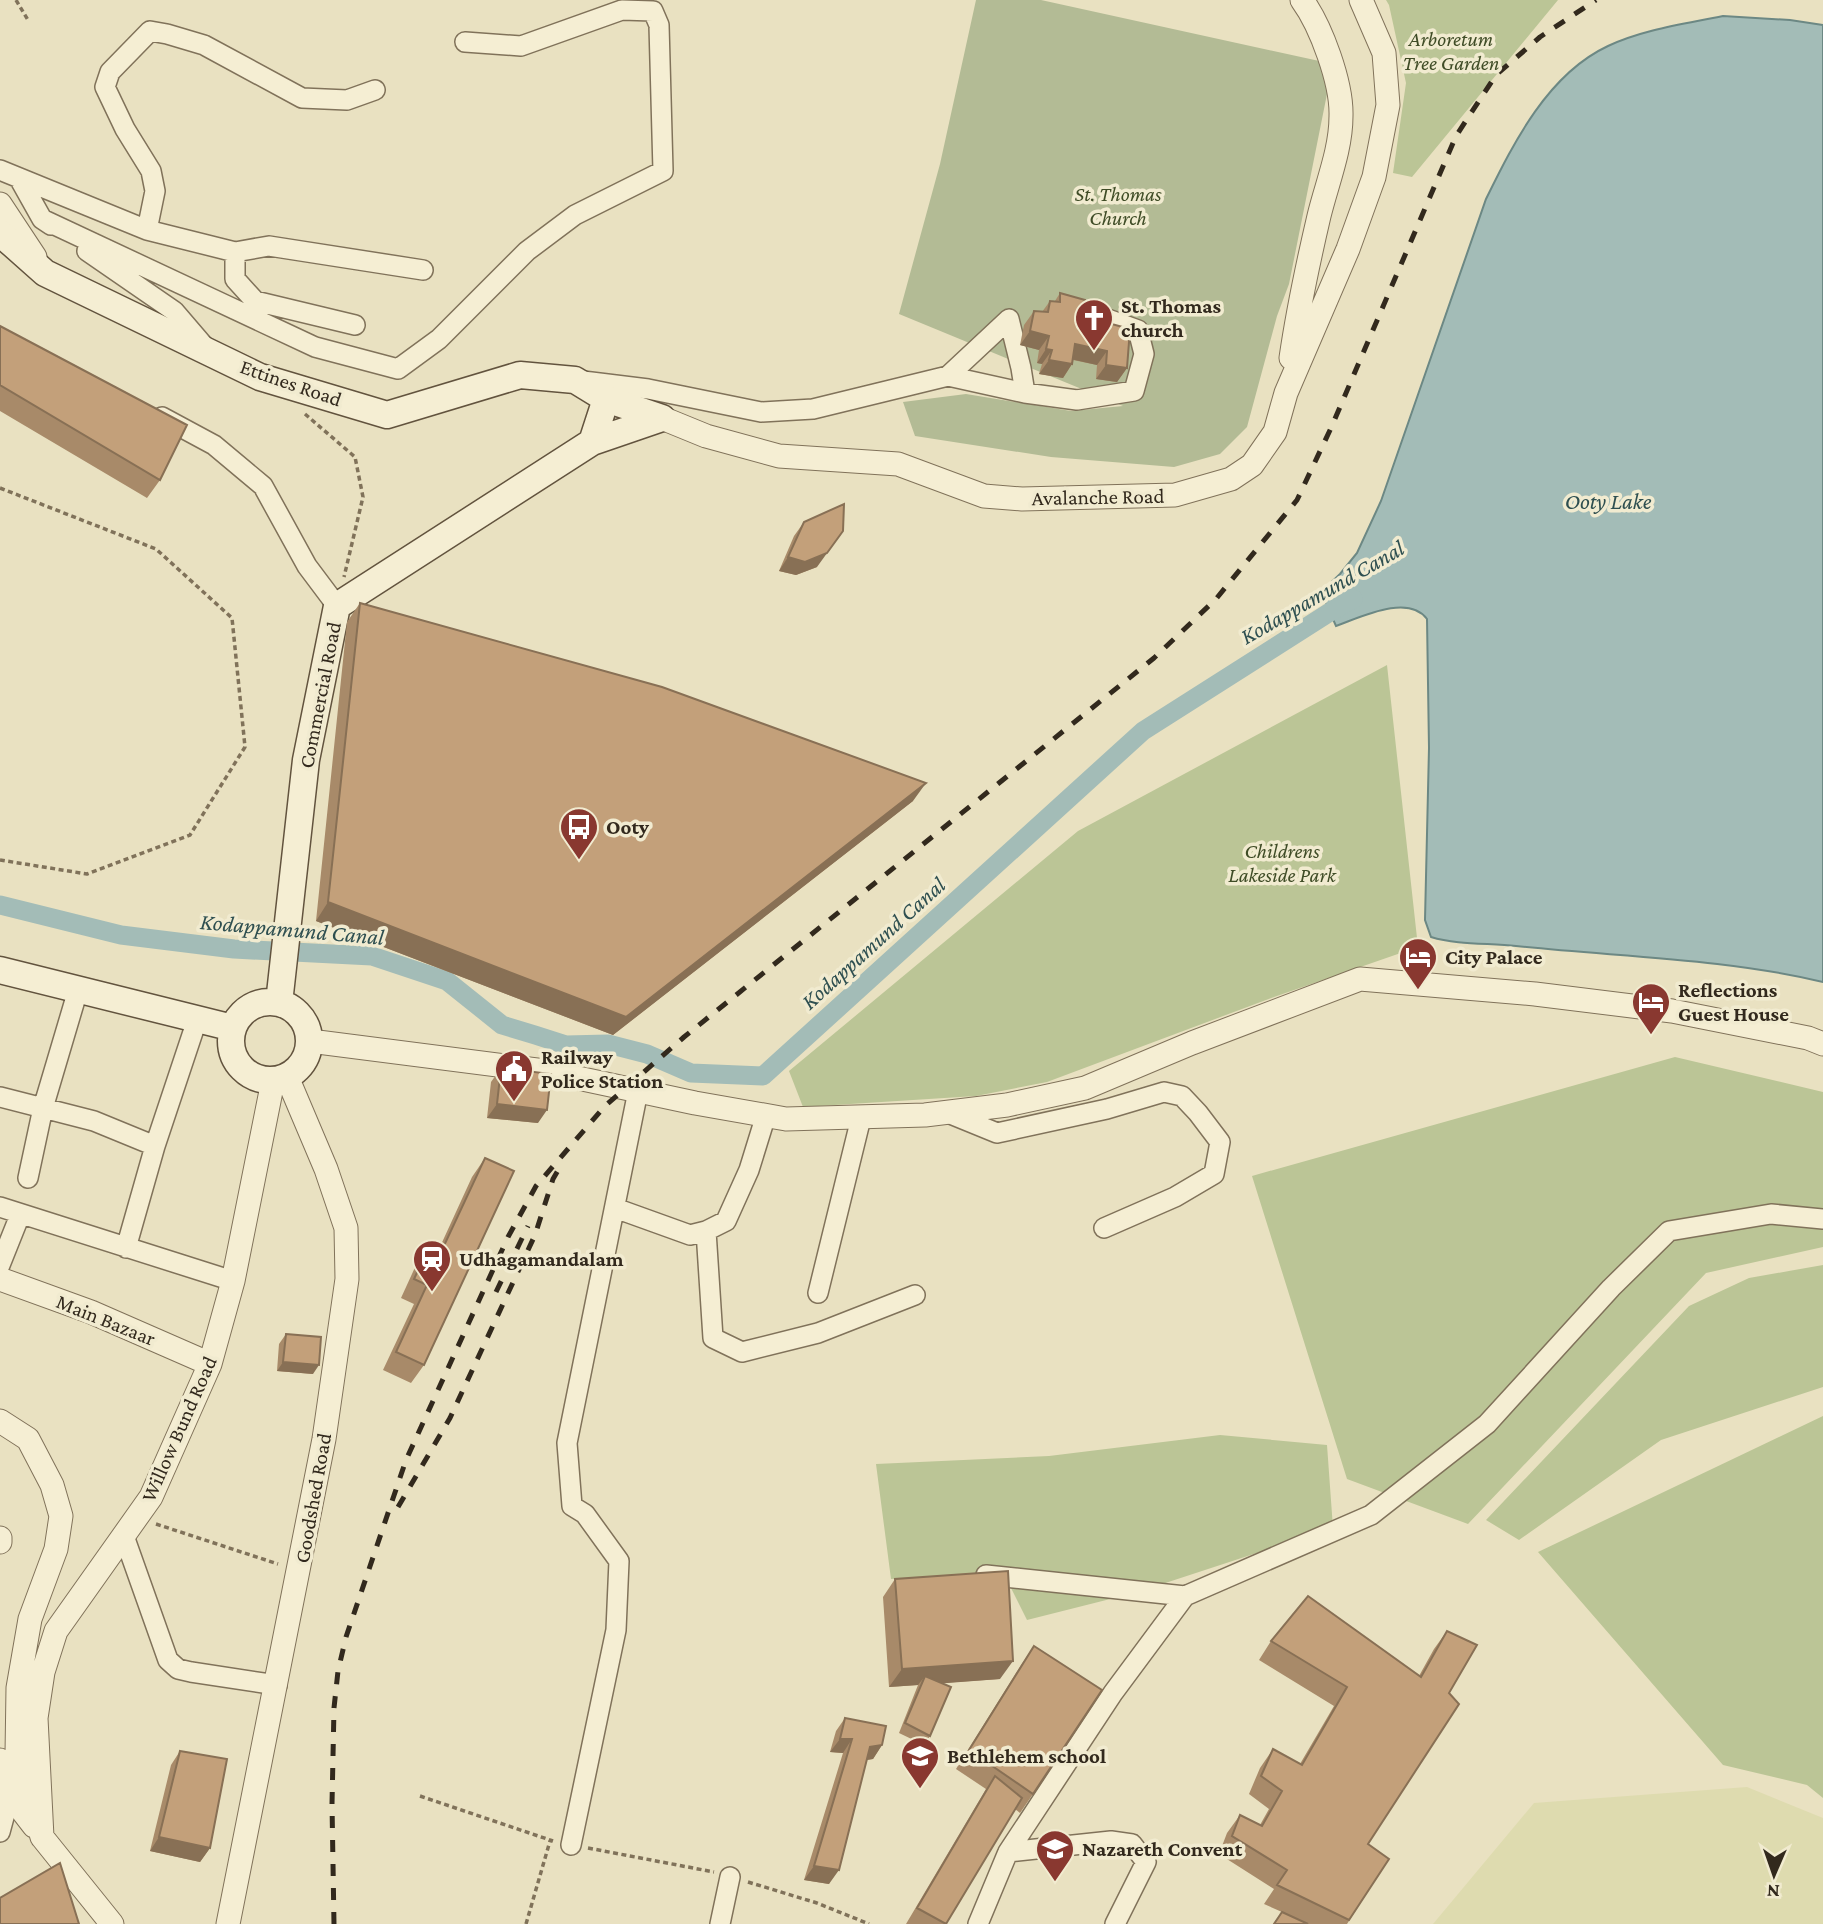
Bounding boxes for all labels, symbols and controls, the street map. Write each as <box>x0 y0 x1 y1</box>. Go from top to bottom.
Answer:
park label: Arboretum Tree Garden <box>1403 27 1499 75</box>
park label: St. Thomas Church <box>1075 182 1162 230</box>
place label: St. Thomas church <box>1121 294 1222 342</box>
church icon: St. Thomas church <box>1073 297 1115 352</box>
street label: Ettines Road <box>237 354 345 412</box>
street label: Avalanche Road <box>1031 484 1165 510</box>
water label: Ooty Lake <box>1565 488 1652 514</box>
water label: Kodappamund Canal <box>1236 534 1409 649</box>
street label: Commercial Road <box>294 620 346 770</box>
bus stop icon: Ooty <box>558 806 600 861</box>
place label: Ooty <box>606 815 650 839</box>
park label: Childrens Lakeside Park <box>1228 839 1337 887</box>
water label: Kodappamund Canal <box>796 871 951 1014</box>
water label: Kodappamund Canal <box>199 908 385 950</box>
hotel icon: City Palace <box>1397 936 1439 991</box>
place label: City Palace <box>1445 945 1543 969</box>
place label: Reflections Guest House <box>1678 978 1789 1026</box>
hotel icon: Reflections Guest House <box>1630 981 1672 1036</box>
place label: Railway Police Station <box>541 1045 663 1093</box>
public building icon: Railway Police Station <box>493 1048 535 1103</box>
station icon: Udhagamandalam <box>411 1238 453 1293</box>
place label: Udhagamandalam <box>459 1247 624 1271</box>
street label: Main Bazaar <box>53 1289 160 1351</box>
street label: Willow Bund Road <box>136 1353 222 1505</box>
street label: Goodshed Road <box>290 1431 336 1565</box>
school or university icon: Bethlehem school <box>899 1735 941 1790</box>
place label: Bethlehem school <box>947 1744 1106 1768</box>
school or university icon: Nazareth Convent <box>1034 1828 1076 1883</box>
place label: Nazareth Convent <box>1082 1837 1243 1861</box>
north arrow <box>1739 1840 1809 1910</box>
text: N <box>1767 1881 1780 1902</box>

